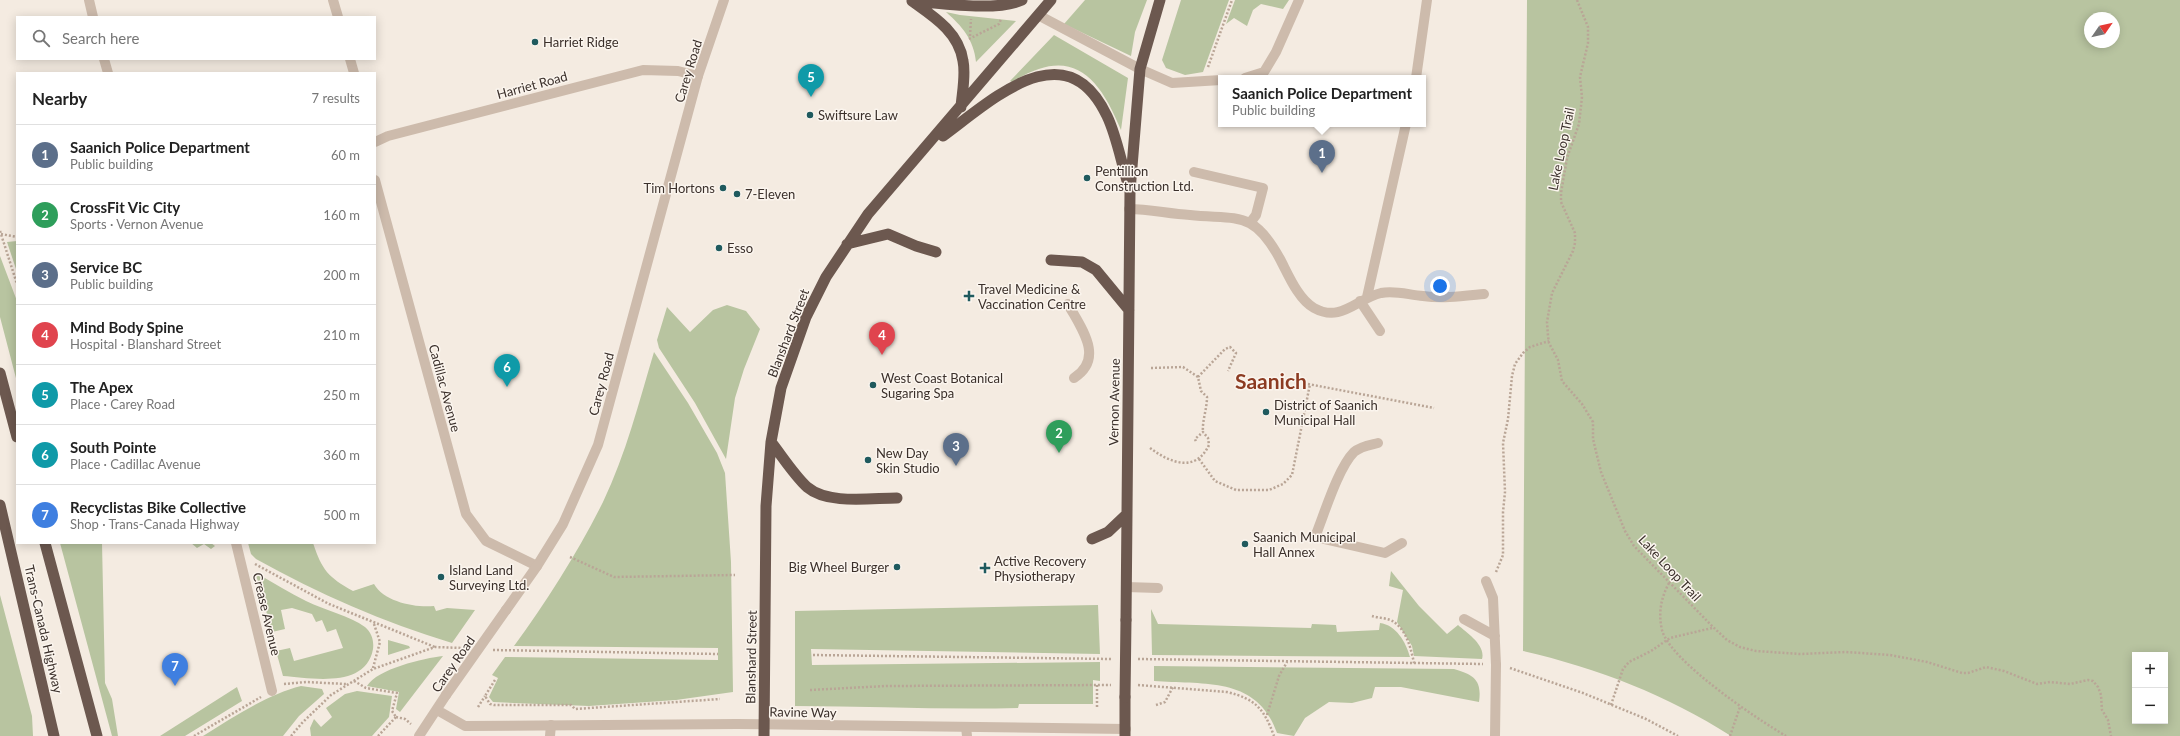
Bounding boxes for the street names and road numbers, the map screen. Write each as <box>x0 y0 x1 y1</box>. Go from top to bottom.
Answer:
street label: Carey Road <box>671 38 705 104</box>
street label: Harriet Road <box>495 68 569 102</box>
street label: Lake Loop Trail <box>1544 106 1578 192</box>
street label: Blanshard Street <box>764 286 812 380</box>
street label: Cadillac Avenue <box>426 342 464 434</box>
street label: Carey Road <box>585 351 617 417</box>
street label: Vernon Avenue <box>1105 358 1123 446</box>
street label: Lake Loop Trail <box>1635 532 1705 604</box>
street label: Trans-Canada Highway <box>21 563 67 695</box>
street label: Crease Avenue <box>250 571 284 657</box>
street label: Blanshard Street <box>742 610 760 704</box>
street label: Carey Road <box>428 633 478 695</box>
street label: Ravine Way <box>769 703 837 721</box>

